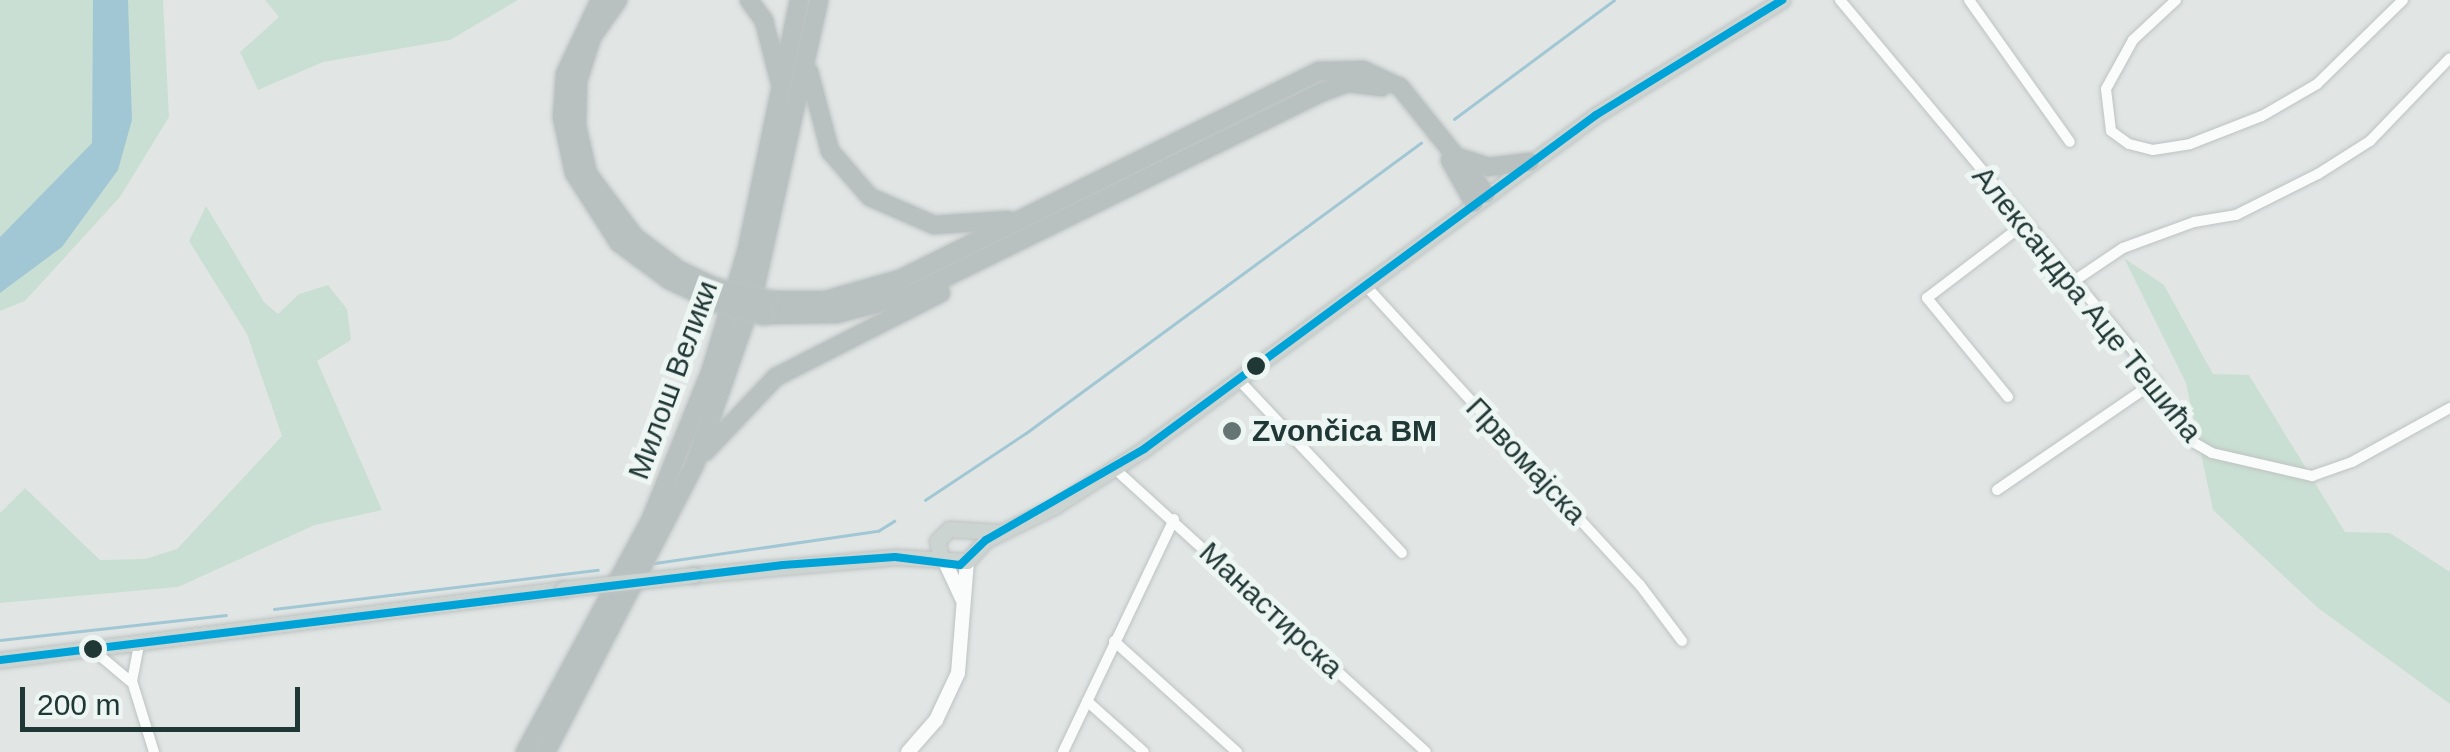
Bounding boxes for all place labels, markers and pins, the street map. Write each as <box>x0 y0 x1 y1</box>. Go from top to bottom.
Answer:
unlabelled marker <box>1246 356 1266 376</box>
place label: Zvončica BM <box>1252 413 1437 449</box>
marker: Zvončica BM <box>1221 420 1243 442</box>
unlabelled marker <box>83 639 103 659</box>

